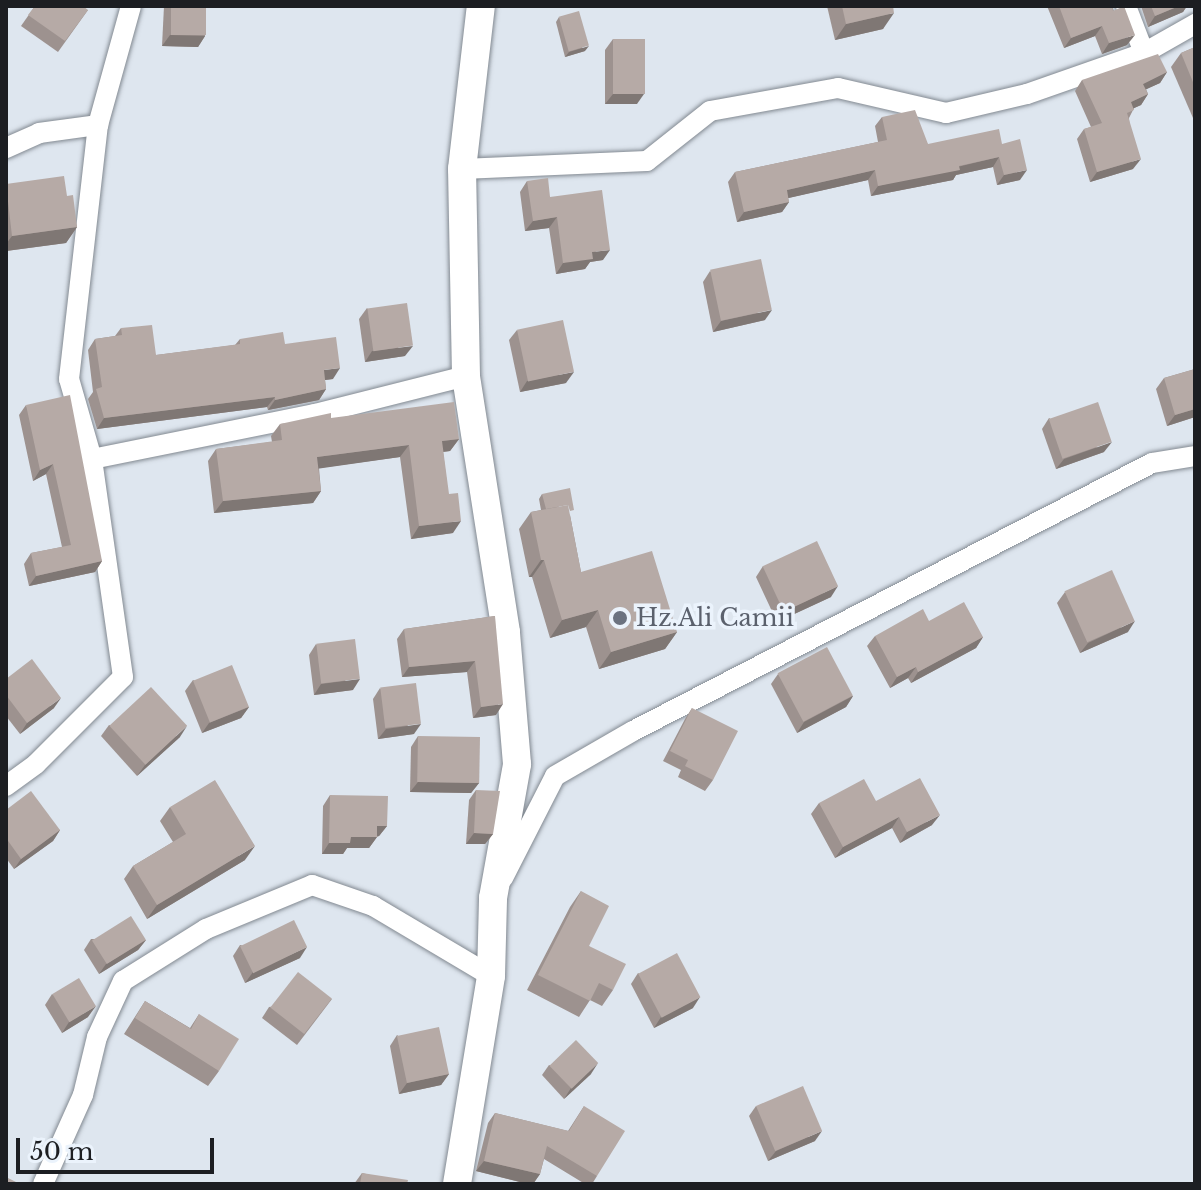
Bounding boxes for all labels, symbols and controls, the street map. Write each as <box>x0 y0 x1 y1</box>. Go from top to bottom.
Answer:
place label: Hz.Ali Camii <box>636 604 794 632</box>
marker: Hz.Ali Camii <box>611 609 629 627</box>
scale bar <box>20 1122 218 1172</box>
text: 50 m <box>30 1137 93 1166</box>

